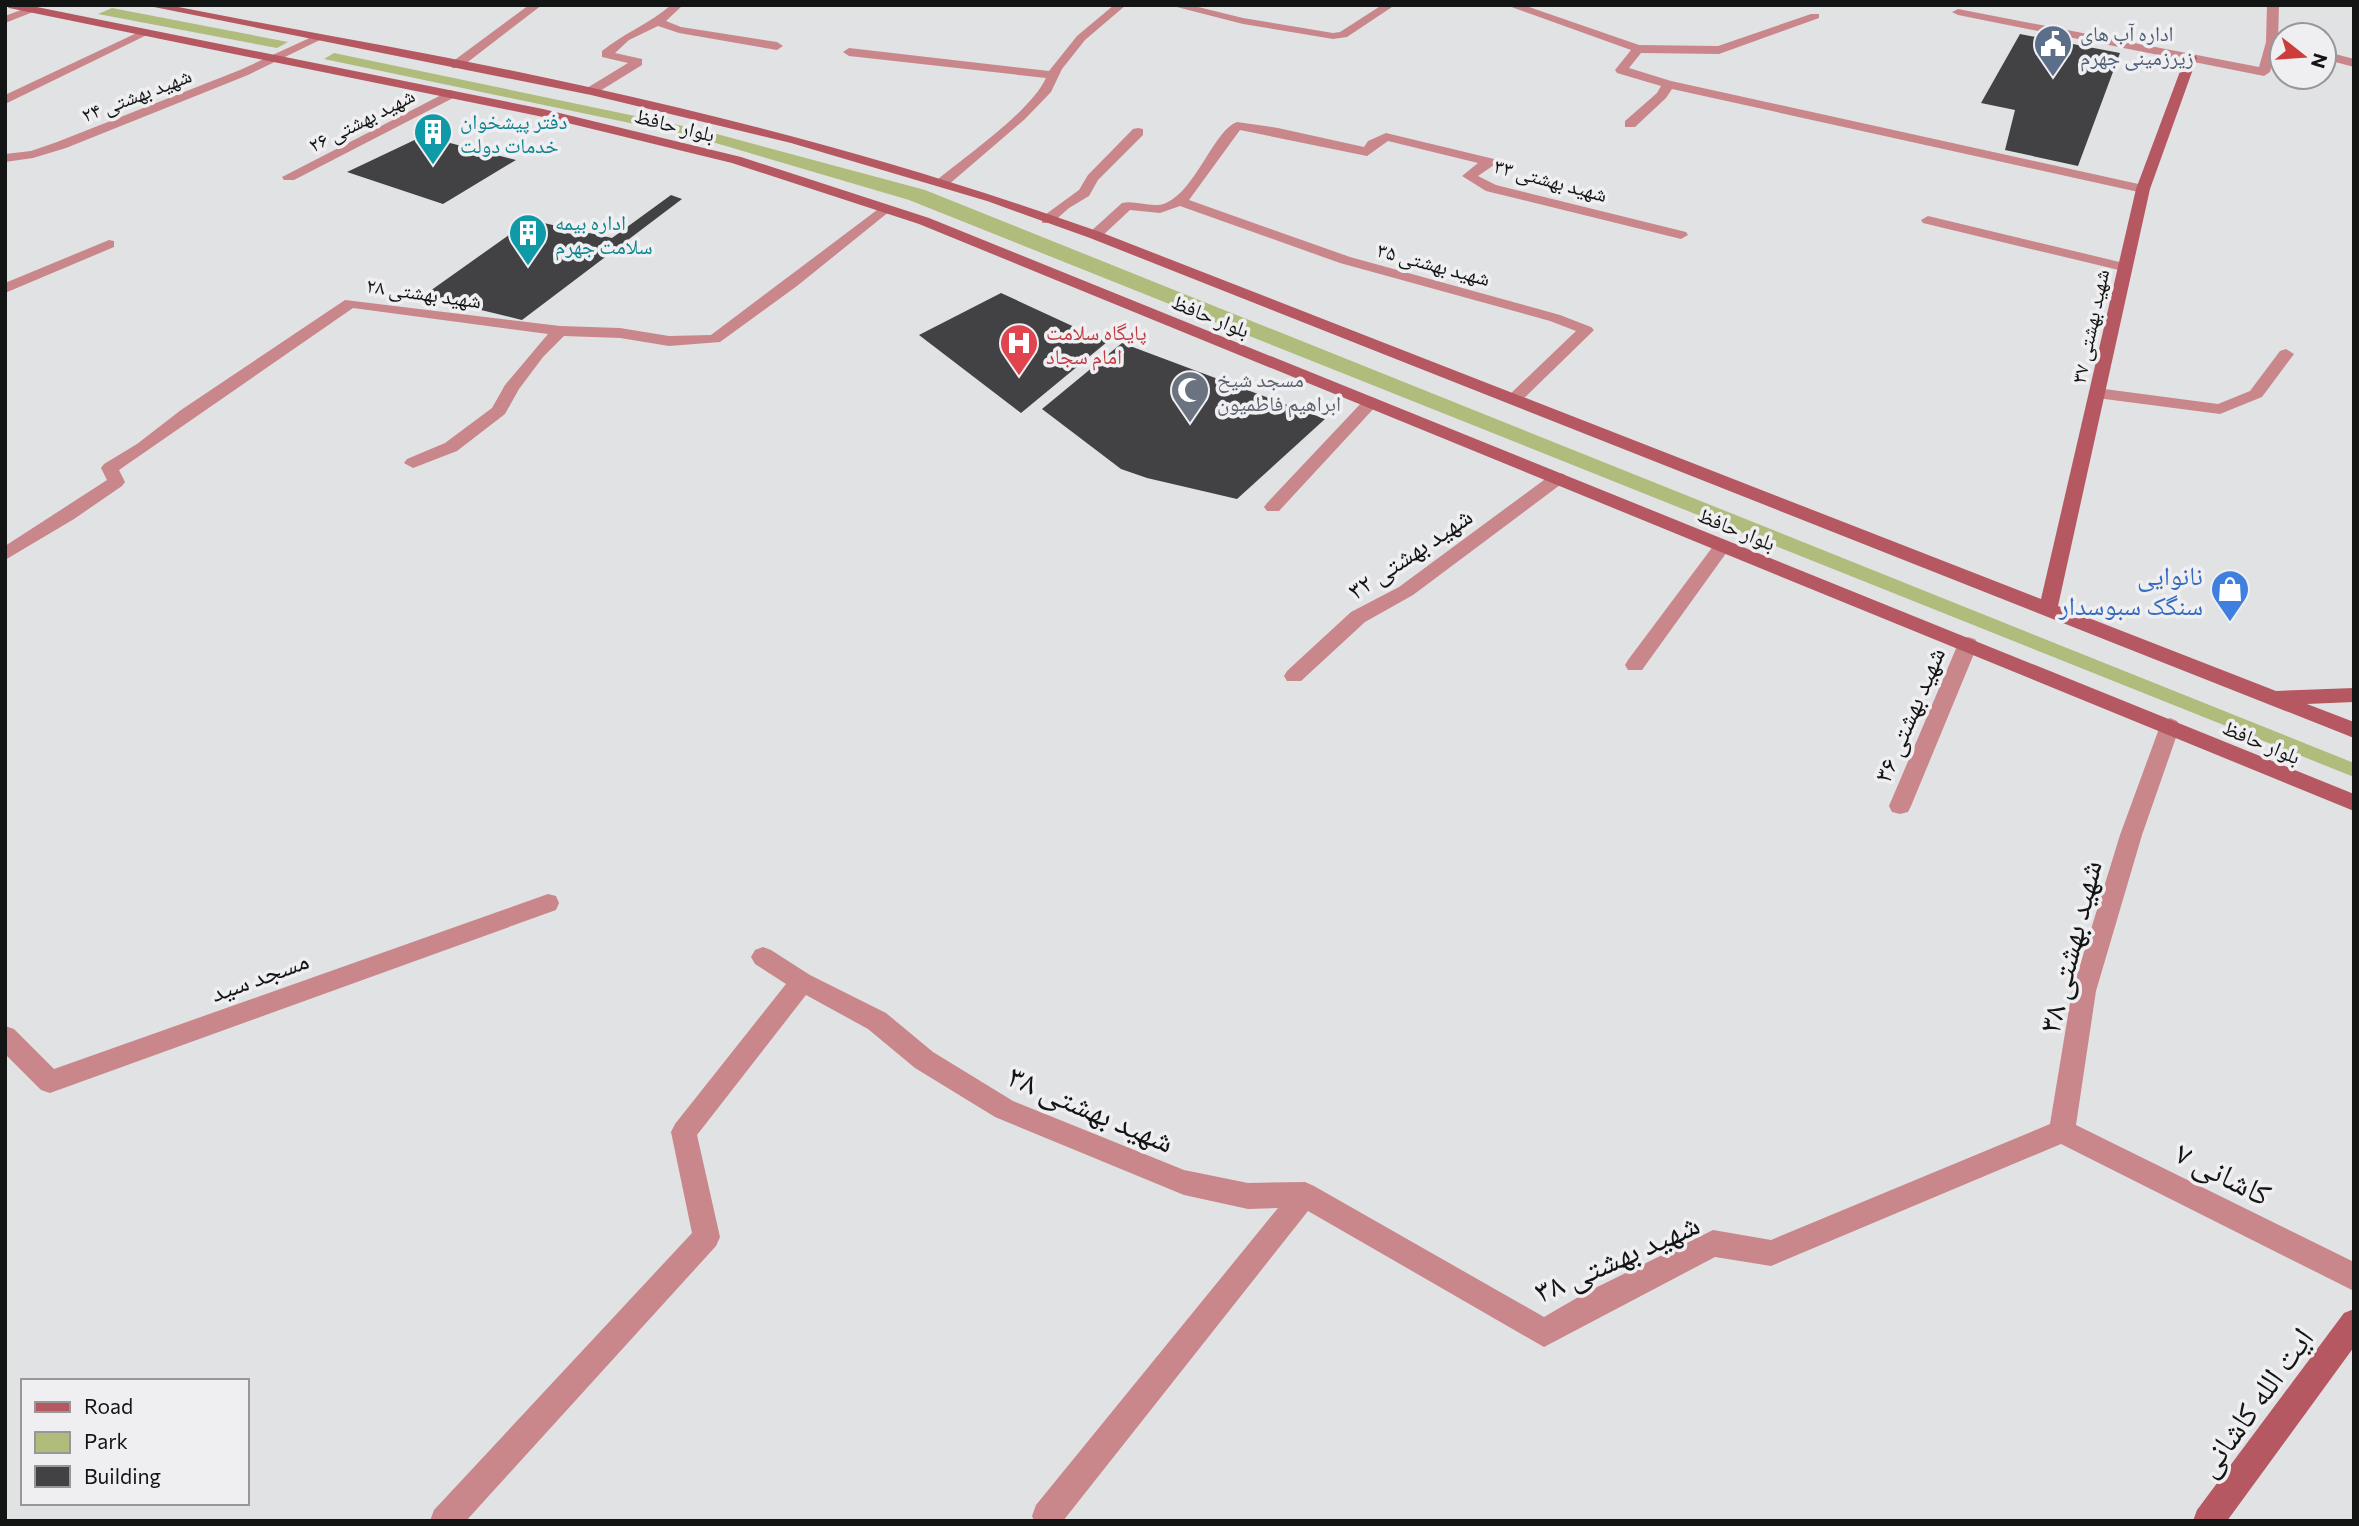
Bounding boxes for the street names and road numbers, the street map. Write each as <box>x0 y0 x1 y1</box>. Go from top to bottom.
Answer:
street label: شهید بهشتی ۲۴ <box>77 62 195 128</box>
street label: شهید بهشتی ۲۶ <box>304 82 419 158</box>
street label: بلوار حافظ <box>632 102 718 147</box>
street label: شهید بهشتی ۳۳ <box>1491 152 1610 208</box>
street label: شهید بهشتی ۳۵ <box>1374 236 1493 292</box>
street label: شهید بهشتی ۳۷ <box>2065 267 2115 386</box>
street label: شهید بهشتی ۲۸ <box>365 272 483 314</box>
street label: بلوار حافظ <box>1168 288 1254 342</box>
street label: شهید بهشتی ۳۲ <box>1341 499 1478 607</box>
street label: بلوار حافظ <box>1694 501 1780 555</box>
street label: شهید بهشتی ۳۶ <box>1866 642 1952 787</box>
street label: بلوار حافظ <box>2219 714 2304 769</box>
street label: شهید بهشتی ۳۸ <box>2027 855 2111 1037</box>
street label: مسجد سید <box>206 943 313 1008</box>
street label: شهید بهشتی ۳۸ <box>1002 1054 1181 1162</box>
street label: کاشانی ۷ <box>2169 1131 2278 1215</box>
street label: شهید بهشتی ۳۸ <box>1527 1202 1706 1312</box>
street label: ایت الله کاشانی <box>2185 1318 2322 1485</box>

